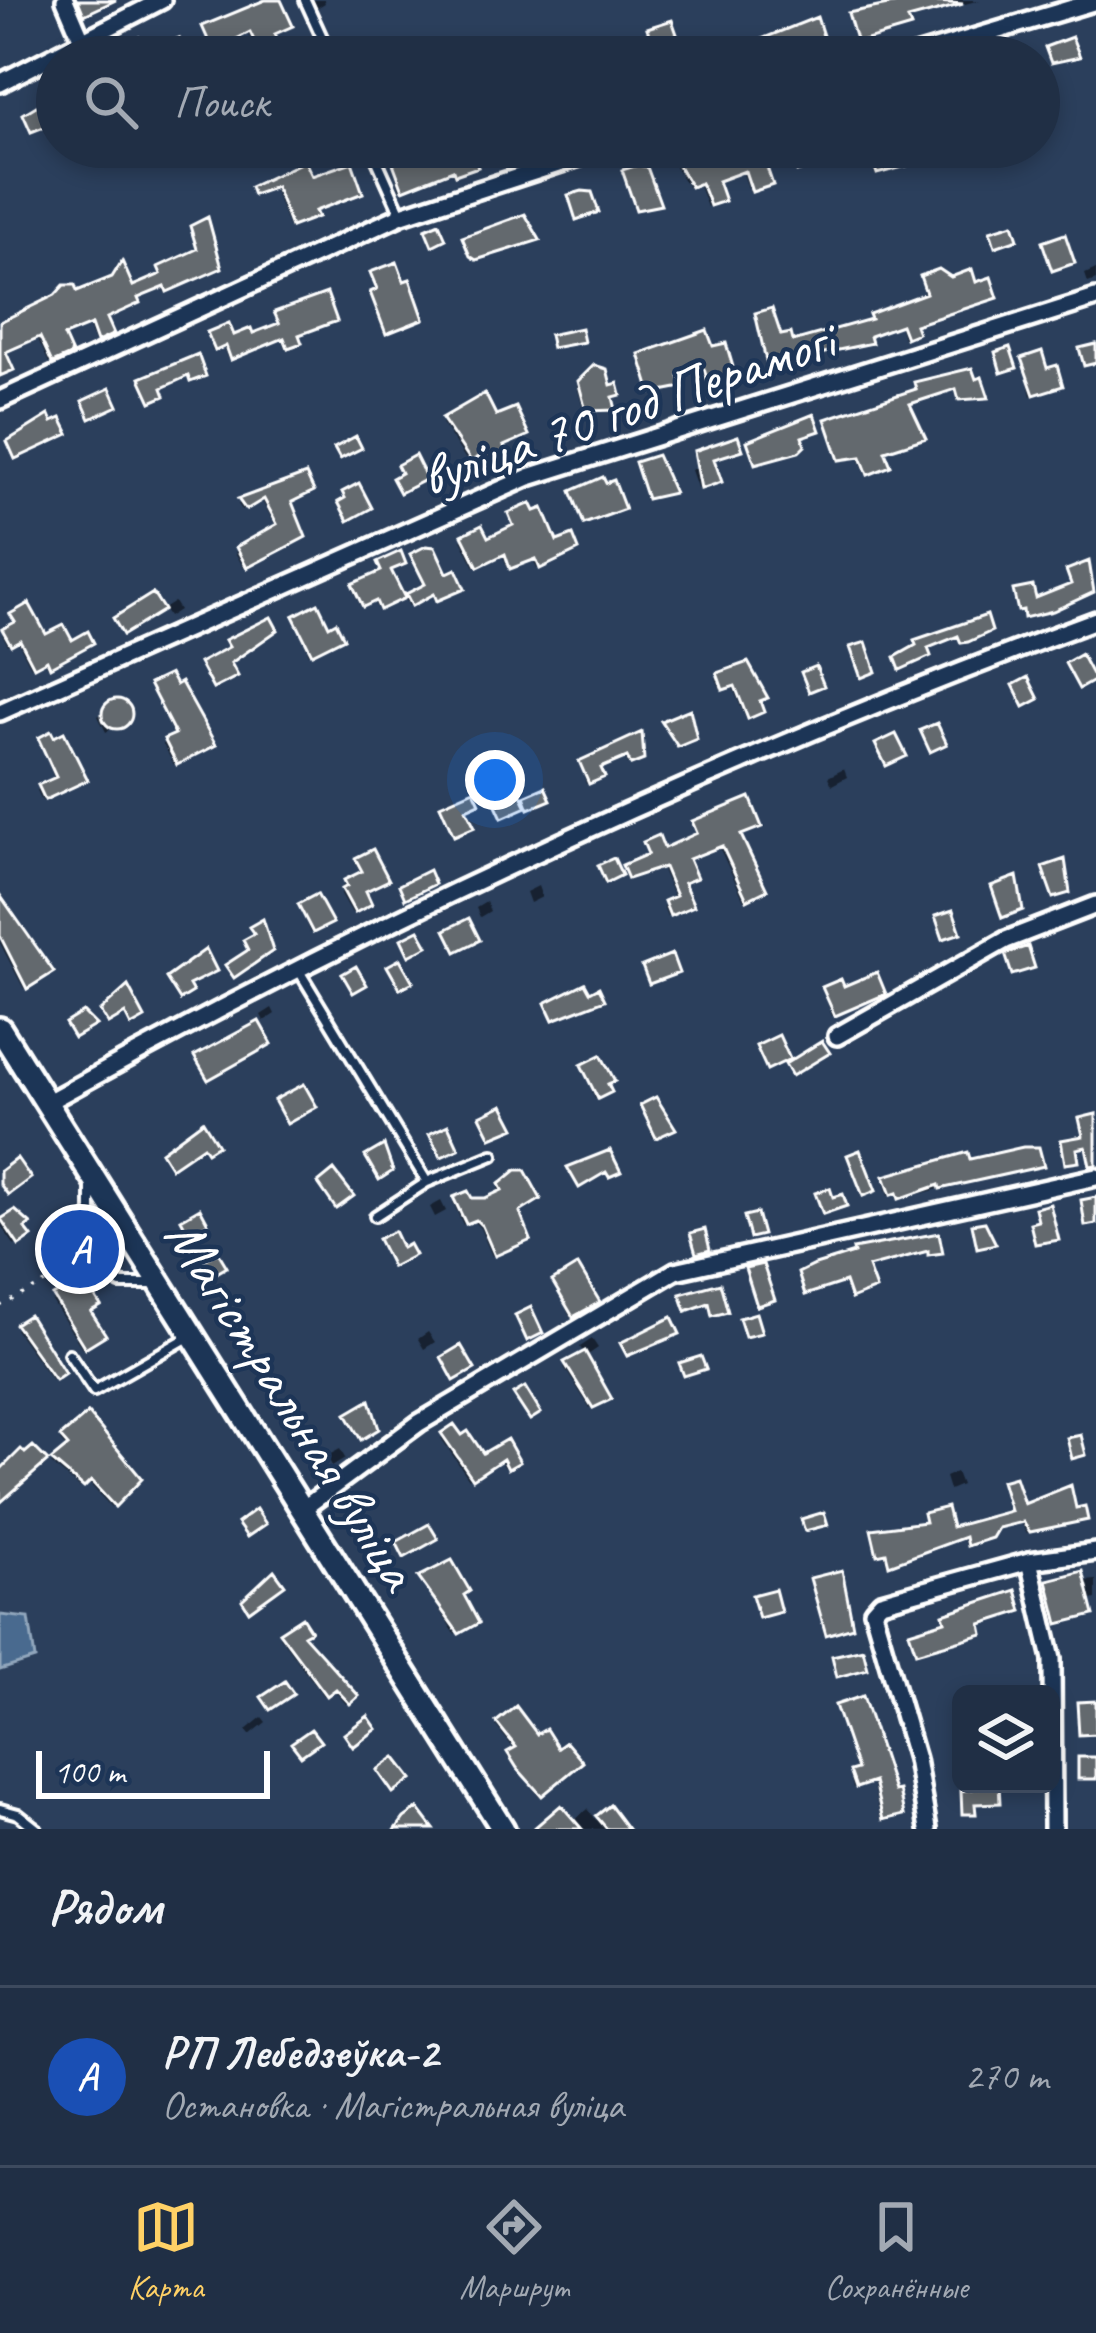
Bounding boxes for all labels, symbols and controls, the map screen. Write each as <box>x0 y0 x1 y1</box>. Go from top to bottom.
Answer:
search box <box>36 36 1060 168</box>
icon: search <box>78 69 144 135</box>
text: Поиск <box>174 74 269 131</box>
street label: вуліца 70 год Перамогі <box>411 301 849 512</box>
your location <box>465 750 525 810</box>
pin: A <box>41 1204 119 1294</box>
street label: Магістральная вуліца <box>149 1205 437 1606</box>
map controls <box>952 1685 1060 1793</box>
button: layers <box>952 1685 1060 1793</box>
scale bar <box>36 1745 270 1798</box>
text: 100 m <box>54 1751 125 1793</box>
text: Рядом <box>48 1875 162 1939</box>
text: РП Лебедзеўка-2 <box>162 2024 438 2081</box>
text: A <box>77 2052 97 2101</box>
text: 270 m <box>964 2052 1048 2101</box>
text: Остановка · Магістральная вуліца <box>162 2081 624 2130</box>
tab: Карта <box>128 2194 204 2308</box>
tab: Маршрут <box>460 2194 569 2308</box>
tab: Сохранённые <box>825 2194 968 2308</box>

